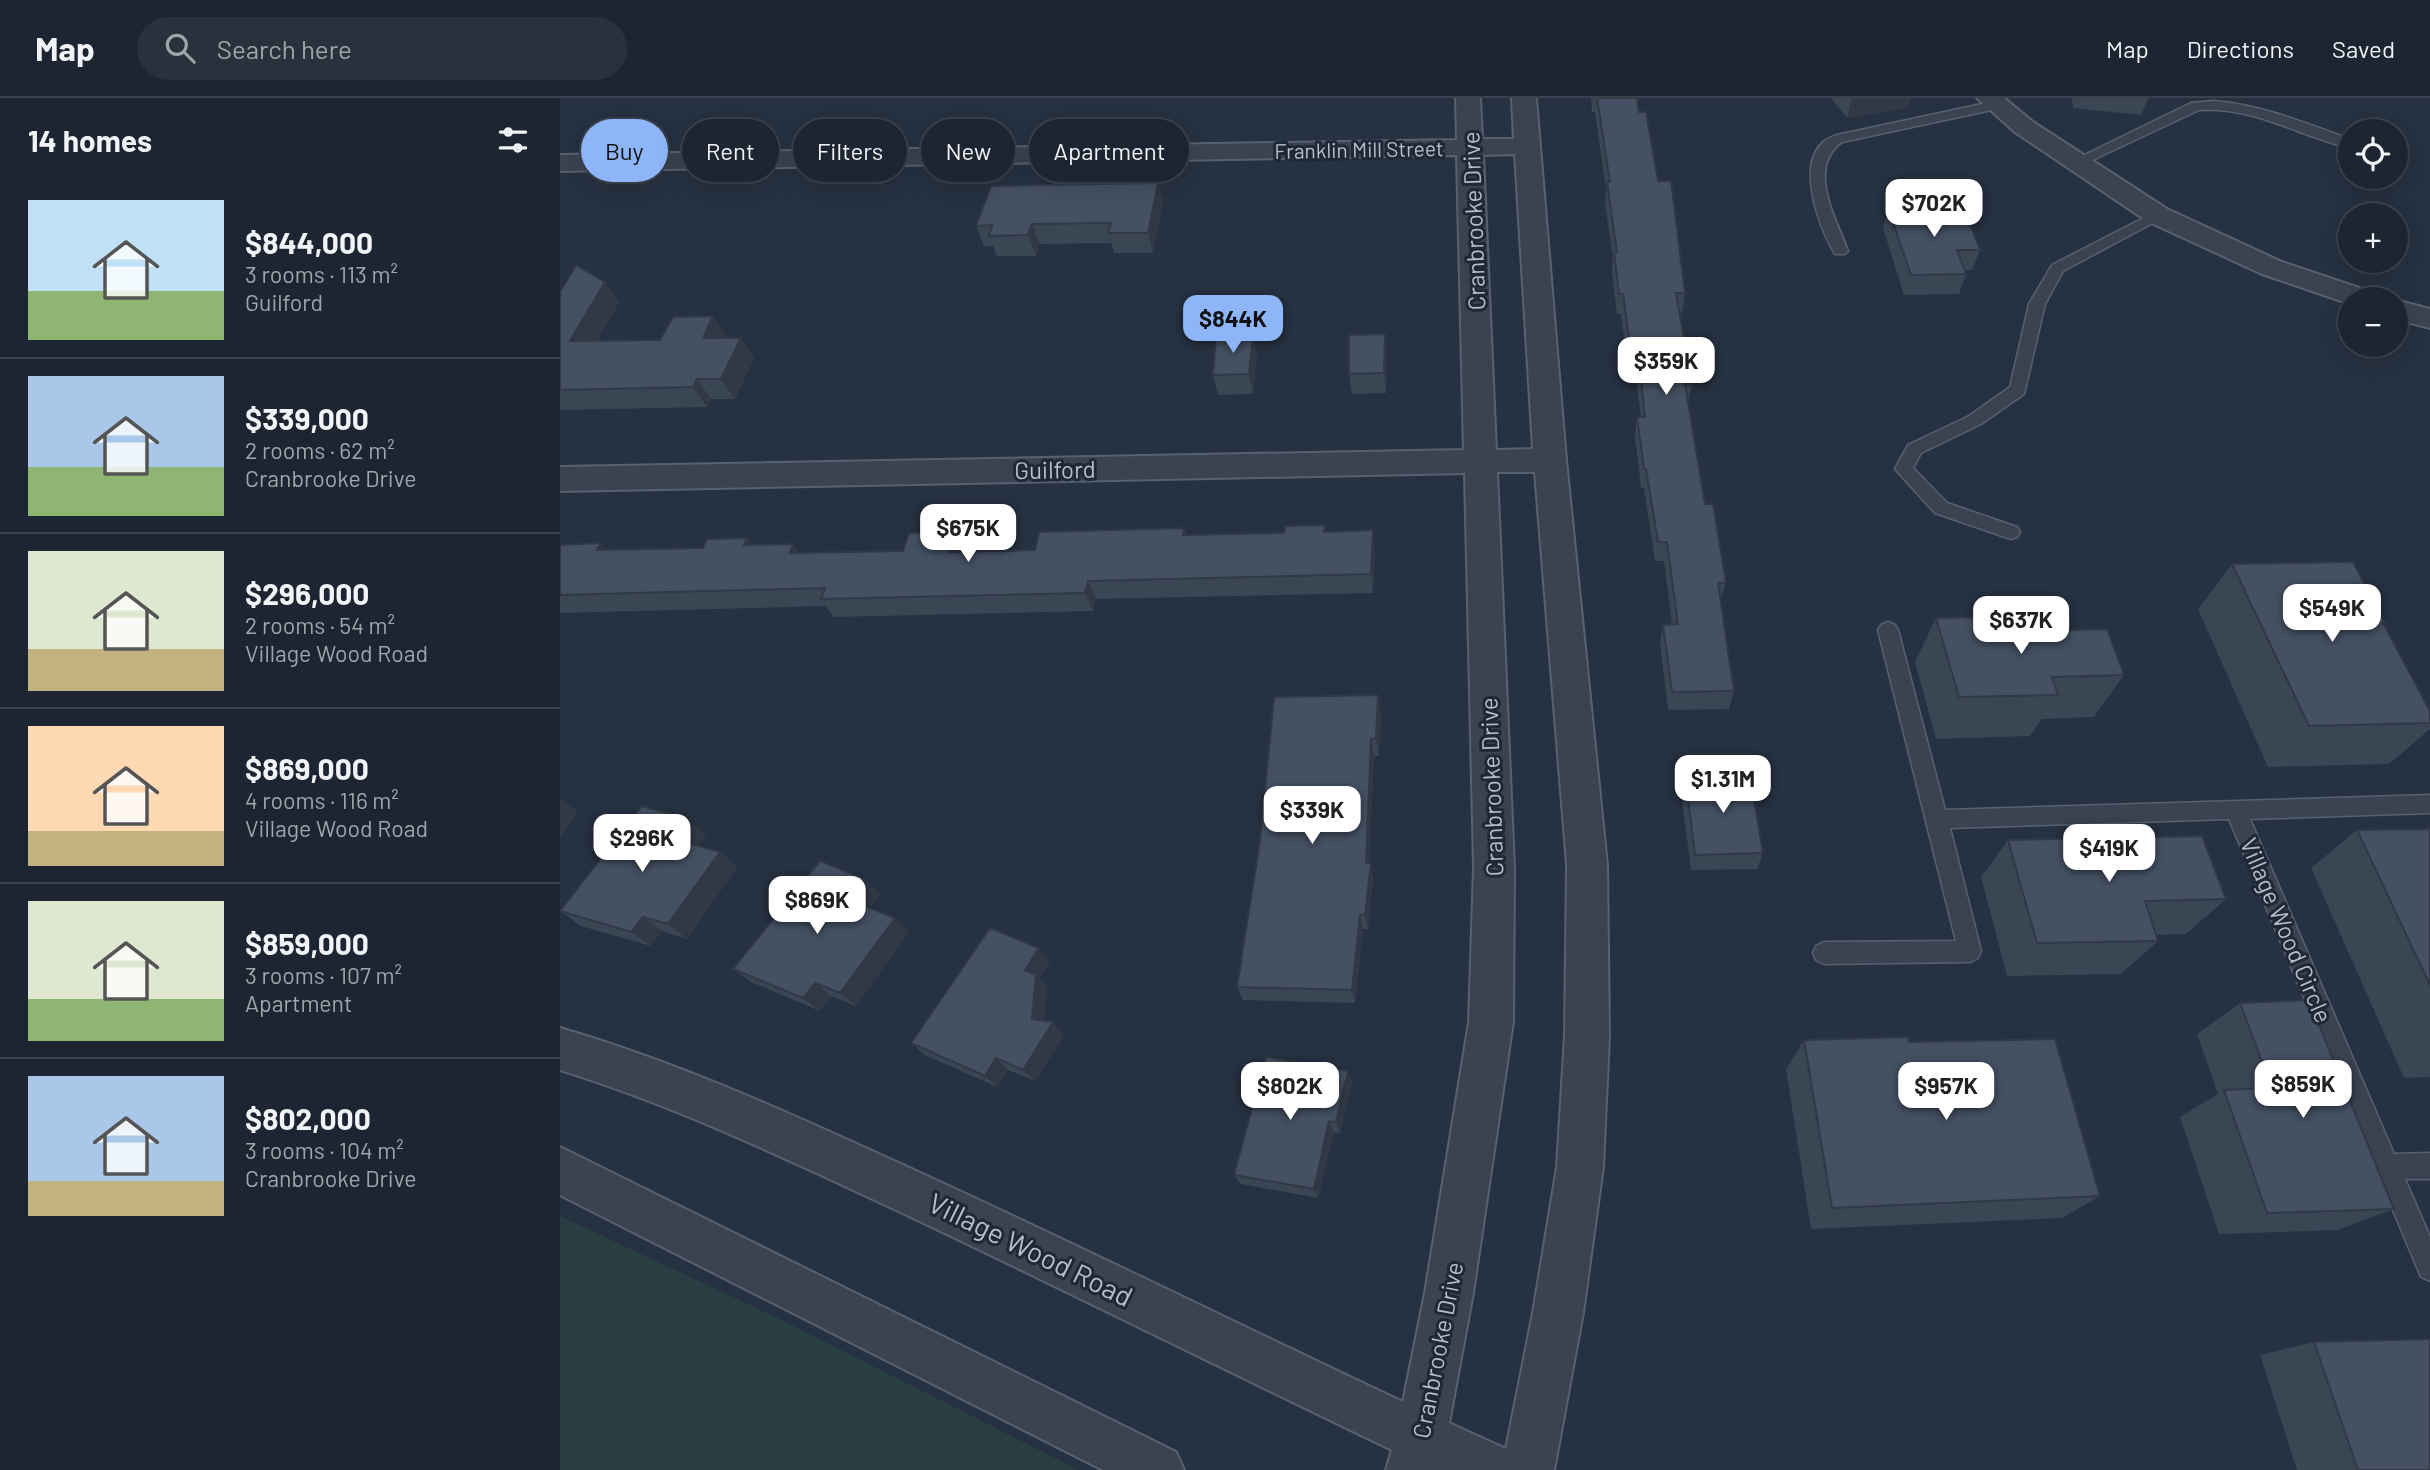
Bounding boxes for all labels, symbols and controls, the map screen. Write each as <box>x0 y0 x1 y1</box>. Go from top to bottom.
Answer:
search box <box>137 17 627 80</box>
text: Map <box>35 28 95 68</box>
icon: search <box>161 29 199 67</box>
text: Search here <box>217 33 352 64</box>
text: Map <box>2106 34 2149 63</box>
text: Directions <box>2187 34 2294 63</box>
text: Saved <box>2332 34 2395 63</box>
chip: Buy <box>581 119 668 182</box>
chip: Rent <box>682 119 779 182</box>
chip: Filters <box>793 119 907 182</box>
chip: New <box>921 119 1015 182</box>
chip: Apartment <box>1029 119 1189 182</box>
map controls <box>2338 119 2408 357</box>
button: locate <box>2338 119 2408 189</box>
icon: filters <box>494 121 532 159</box>
text: 14 homes <box>28 122 152 158</box>
street label: Cranbrooke Drive <box>1455 131 1491 311</box>
street label: Franklin Mill Street <box>1274 135 1444 163</box>
pin: $702K <box>1885 180 1983 239</box>
text: $702K <box>1902 188 1966 216</box>
button: + <box>2338 203 2408 273</box>
text: $844,000 <box>245 224 373 260</box>
icon: home <box>84 228 168 312</box>
text: 3 rooms · 113 m² <box>245 260 398 288</box>
button: − <box>2338 287 2408 357</box>
text: Guilford <box>245 288 323 316</box>
pin: $844K <box>1184 296 1282 355</box>
text: $844K <box>1199 304 1267 332</box>
pin: $359K <box>1617 338 1715 397</box>
text: $359K <box>1634 346 1698 374</box>
text: $339,000 <box>245 400 369 436</box>
icon: home <box>84 404 168 488</box>
text: 2 rooms · 62 m² <box>245 436 395 464</box>
street label: Guilford <box>1014 454 1096 484</box>
text: Cranbrooke Drive <box>245 464 417 492</box>
pin: $675K <box>919 504 1017 564</box>
text: $675K <box>936 513 1000 541</box>
text: $296,000 <box>245 575 369 611</box>
icon: home <box>84 579 168 663</box>
pin: $549K <box>2283 584 2381 644</box>
text: $549K <box>2299 593 2365 621</box>
pin: $637K <box>1972 596 2070 656</box>
text: $637K <box>1989 605 2053 633</box>
text: 2 rooms · 54 m² <box>245 611 395 639</box>
text: Village Wood Road <box>245 639 428 667</box>
street label: Cranbrooke Drive <box>1473 697 1509 877</box>
text: $869,000 <box>245 750 369 786</box>
icon: home <box>84 754 168 838</box>
pin: $1.31M <box>1666 756 1780 815</box>
text: $1.31M <box>1691 764 1755 792</box>
text: 4 rooms · 116 m² <box>245 786 399 814</box>
pin: $339K <box>1263 786 1361 846</box>
text: $339K <box>1280 795 1344 823</box>
text: Village Wood Road <box>245 814 428 842</box>
pin: $296K <box>593 814 691 874</box>
text: $296K <box>610 823 675 851</box>
pin: $419K <box>2060 824 2158 884</box>
text: $419K <box>2079 833 2139 861</box>
street label: Village Wood Circle <box>2235 833 2339 1027</box>
pin: $869K <box>768 876 866 936</box>
text: $869K <box>785 885 849 913</box>
text: $859,000 <box>245 925 369 961</box>
icon: home <box>84 929 168 1013</box>
text: 3 rooms · 107 m² <box>245 961 402 989</box>
text: Apartment <box>245 989 352 1017</box>
pin: $859K <box>2254 1060 2352 1120</box>
pin: $802K <box>1241 1062 1339 1122</box>
pin: $957K <box>1897 1062 1995 1122</box>
text: $859K <box>2271 1069 2335 1097</box>
text: $802K <box>1257 1071 1323 1099</box>
text: $957K <box>1914 1071 1978 1099</box>
text: $802,000 <box>245 1100 371 1136</box>
icon: home <box>84 1104 168 1188</box>
text: 3 rooms · 104 m² <box>245 1136 404 1164</box>
text: Cranbrooke Drive <box>245 1164 417 1192</box>
street label: Village Wood Road <box>923 1185 1139 1313</box>
street label: Cranbrooke Drive <box>1406 1259 1468 1441</box>

